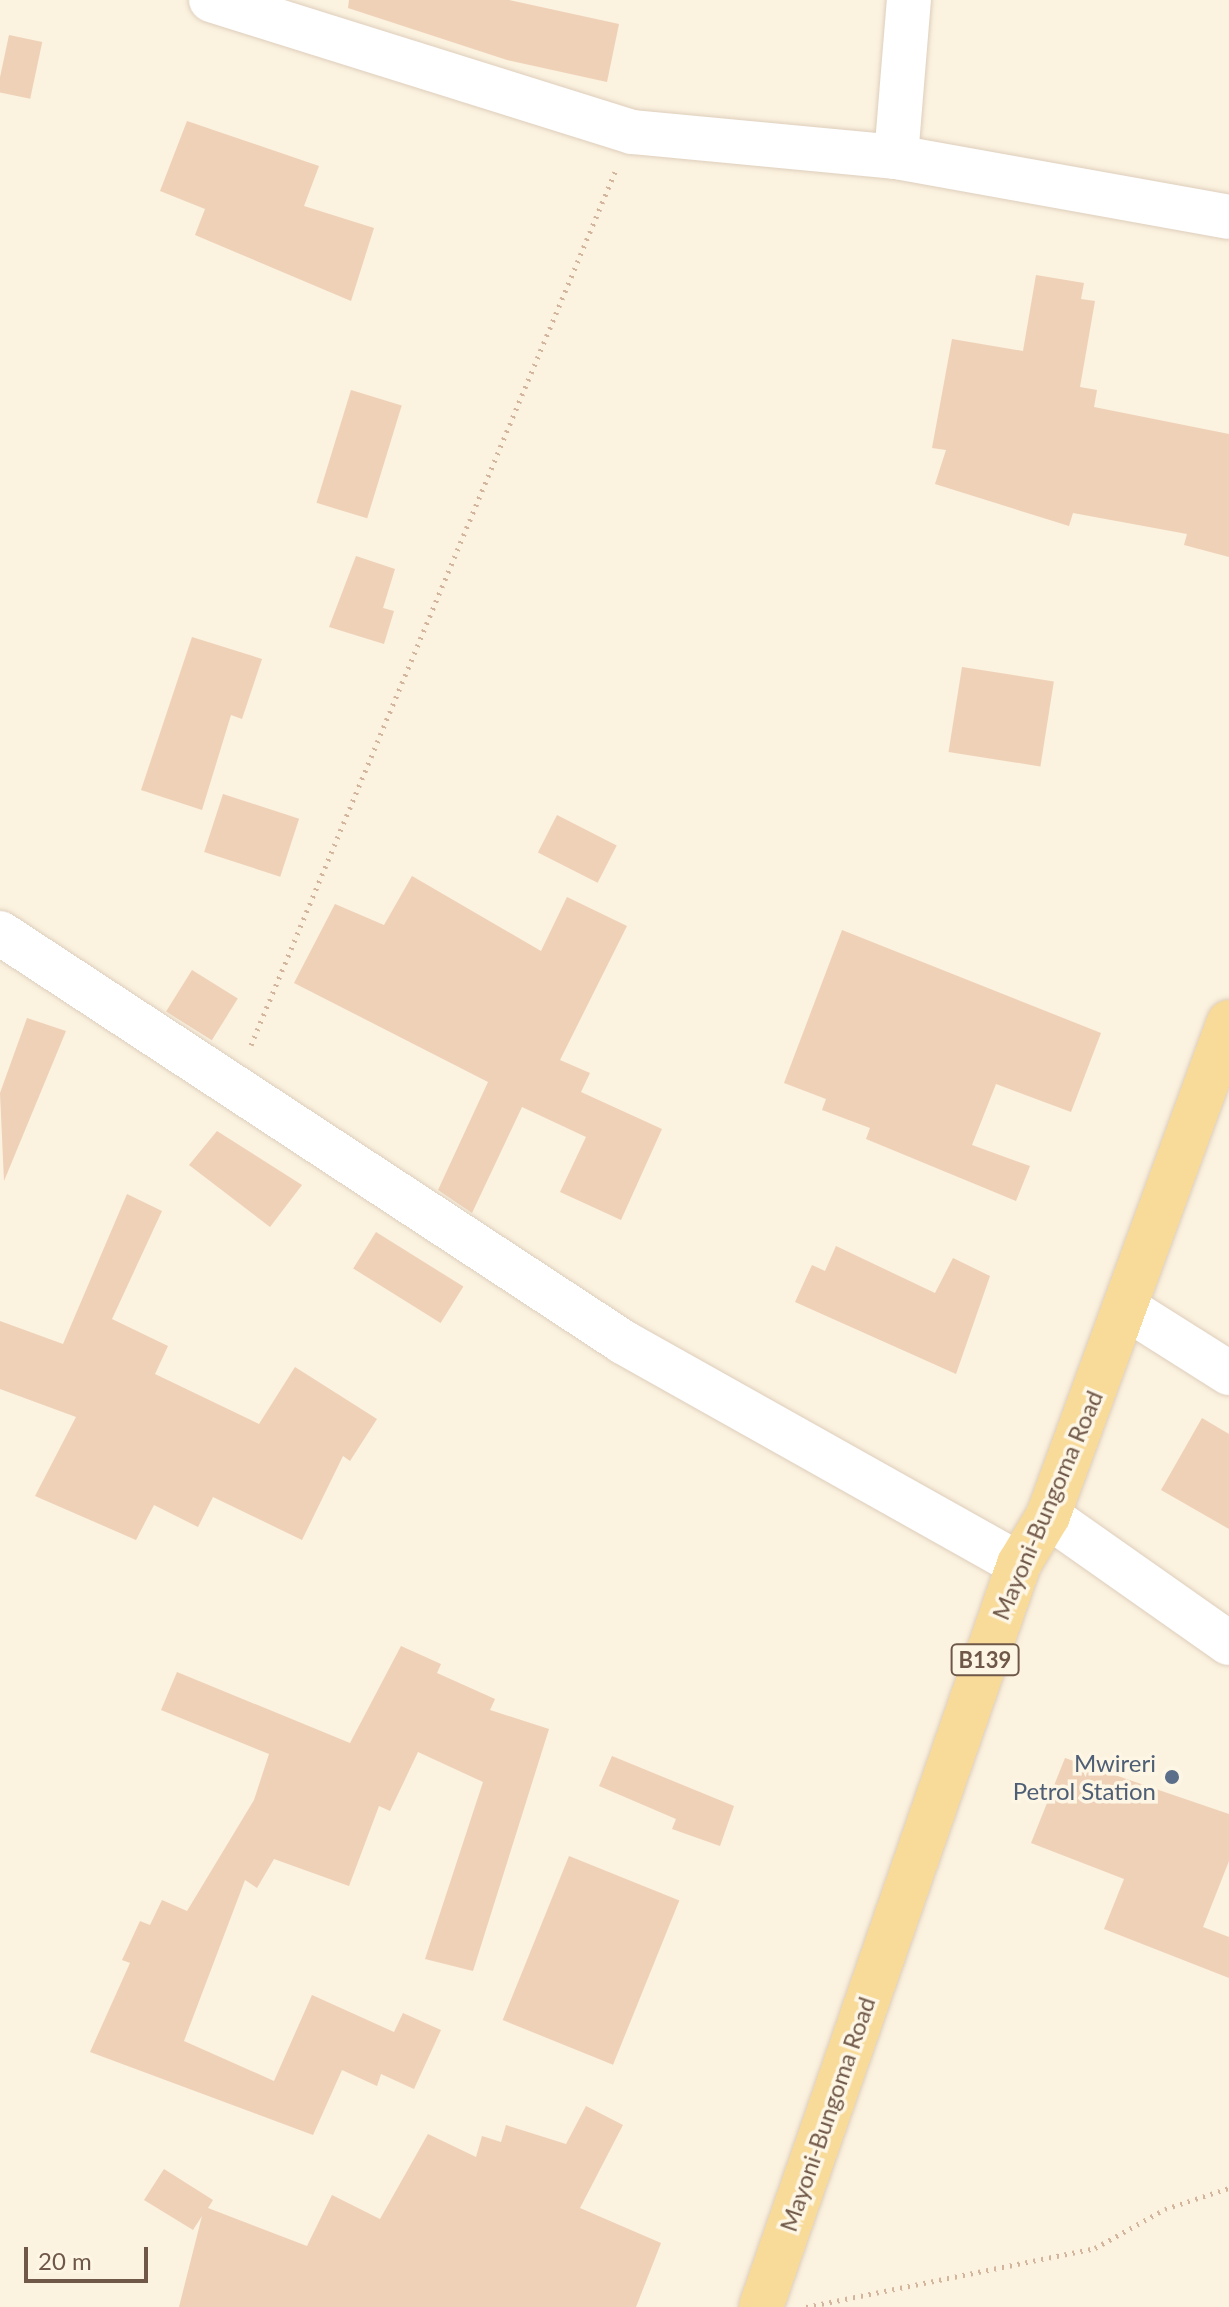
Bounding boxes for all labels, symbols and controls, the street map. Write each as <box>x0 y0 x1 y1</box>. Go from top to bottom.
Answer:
street label: Mayoni-Bungoma Road <box>986 1386 1108 1624</box>
road number: B139 <box>949 1642 1021 1678</box>
place label: Mwireri Petrol Station <box>1013 1749 1156 1805</box>
marker: Mwireri Petrol Station <box>1163 1768 1181 1786</box>
street label: Mayoni-Bungoma Road <box>773 1993 881 2235</box>
scale bar <box>28 2231 152 2281</box>
text: 20 m <box>38 2246 92 2275</box>

